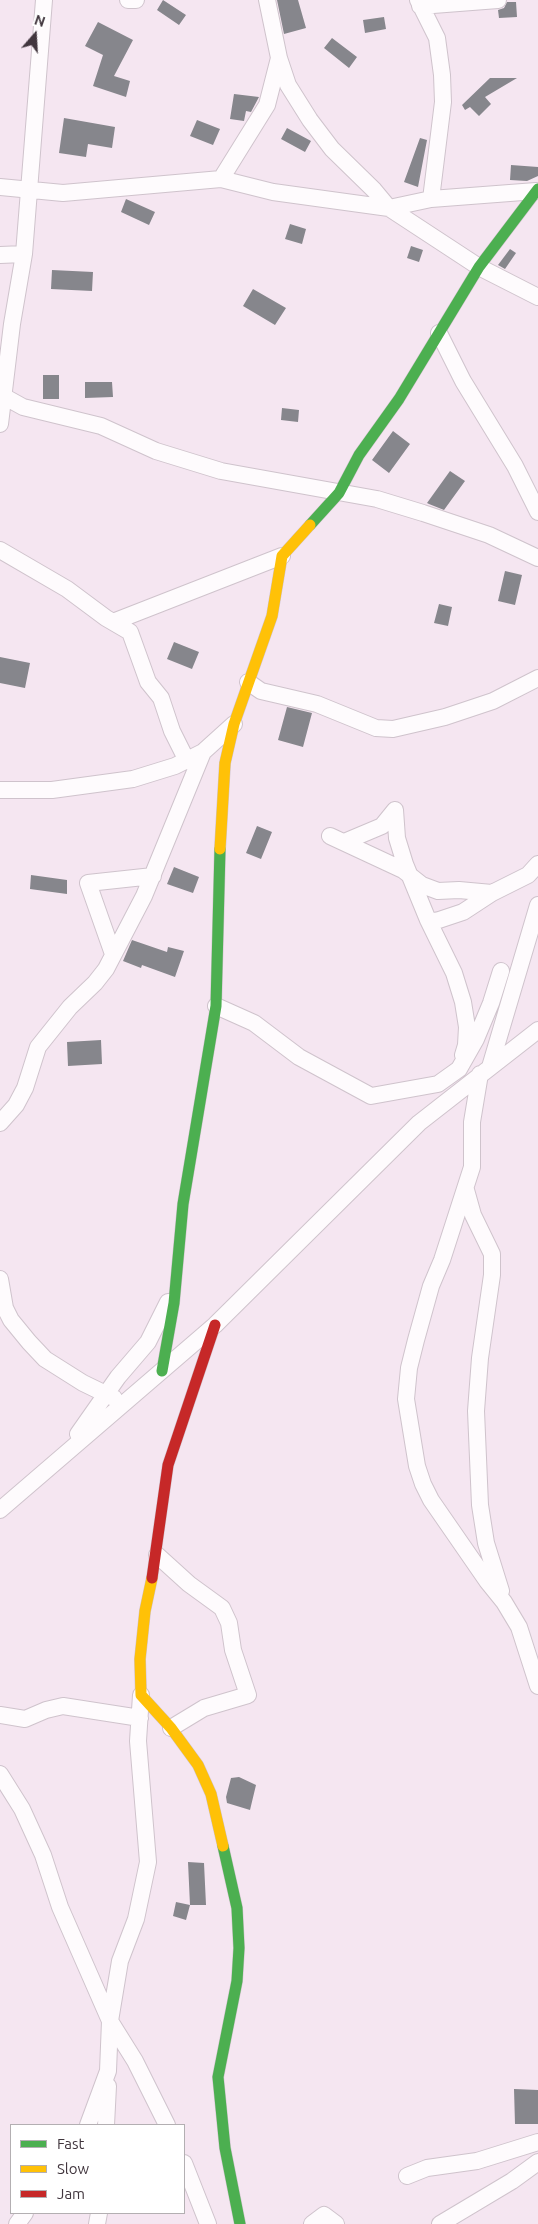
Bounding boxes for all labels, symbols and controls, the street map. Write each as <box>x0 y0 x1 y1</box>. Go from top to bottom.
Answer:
north arrow <box>10 10 60 60</box>
text: N <box>32 12 47 30</box>
legend <box>10 2124 185 2214</box>
text: Fast <box>57 2135 84 2152</box>
text: Slow <box>57 2160 89 2177</box>
text: Jam <box>57 2185 85 2202</box>

